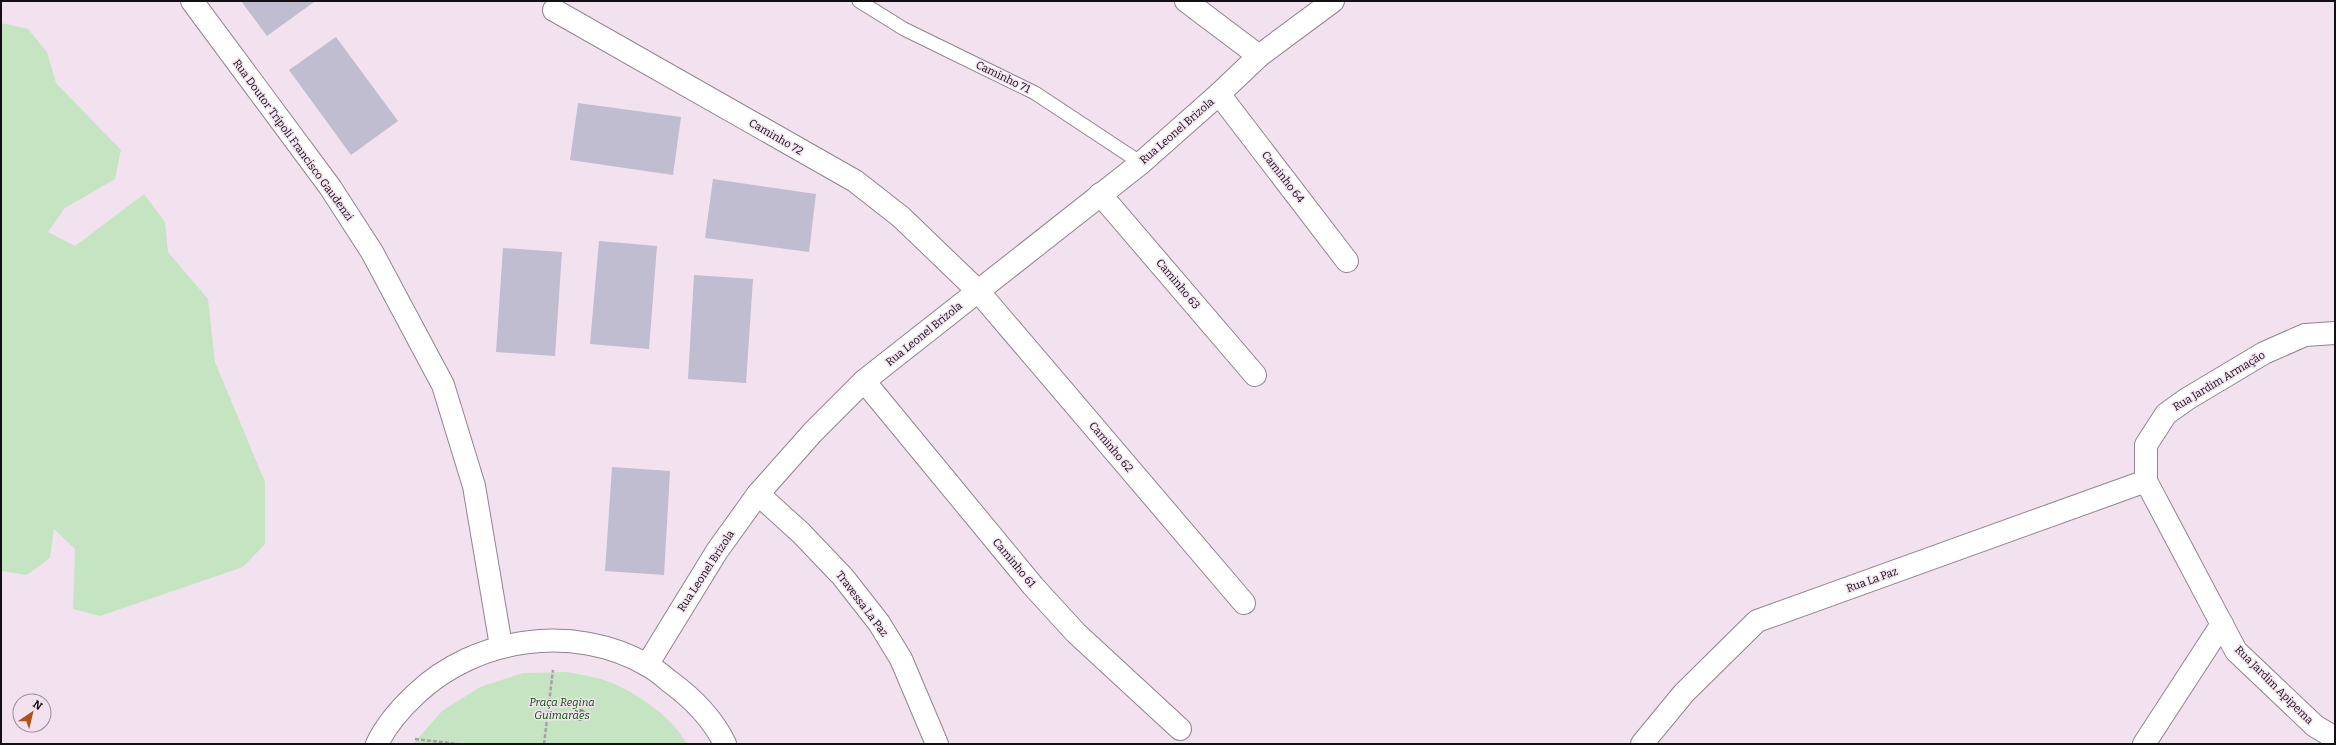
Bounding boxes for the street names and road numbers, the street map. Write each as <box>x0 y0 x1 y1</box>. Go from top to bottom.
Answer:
street label: Rua Doutor Trípoli Francisco Gaudenzi <box>230 57 356 224</box>
street label: Caminho 71 <box>974 58 1033 96</box>
street label: Rua Leonel Brizola <box>1137 95 1217 167</box>
street label: Caminho 72 <box>747 116 805 158</box>
street label: Caminho 64 <box>1259 149 1308 206</box>
street label: Caminho 63 <box>1153 256 1203 312</box>
street label: Rua Leonel Brizola <box>883 299 965 369</box>
street label: Rua Jardim Armação <box>2171 348 2267 414</box>
street label: Caminho 62 <box>1086 419 1136 475</box>
street label: Rua Leonel Brizola <box>675 528 737 614</box>
street label: Caminho 61 <box>990 536 1039 590</box>
street label: Rua La Paz <box>1844 565 1900 595</box>
street label: Travessa La Paz <box>833 569 891 639</box>
street label: Rua Jardim Apipema <box>2232 643 2316 727</box>

